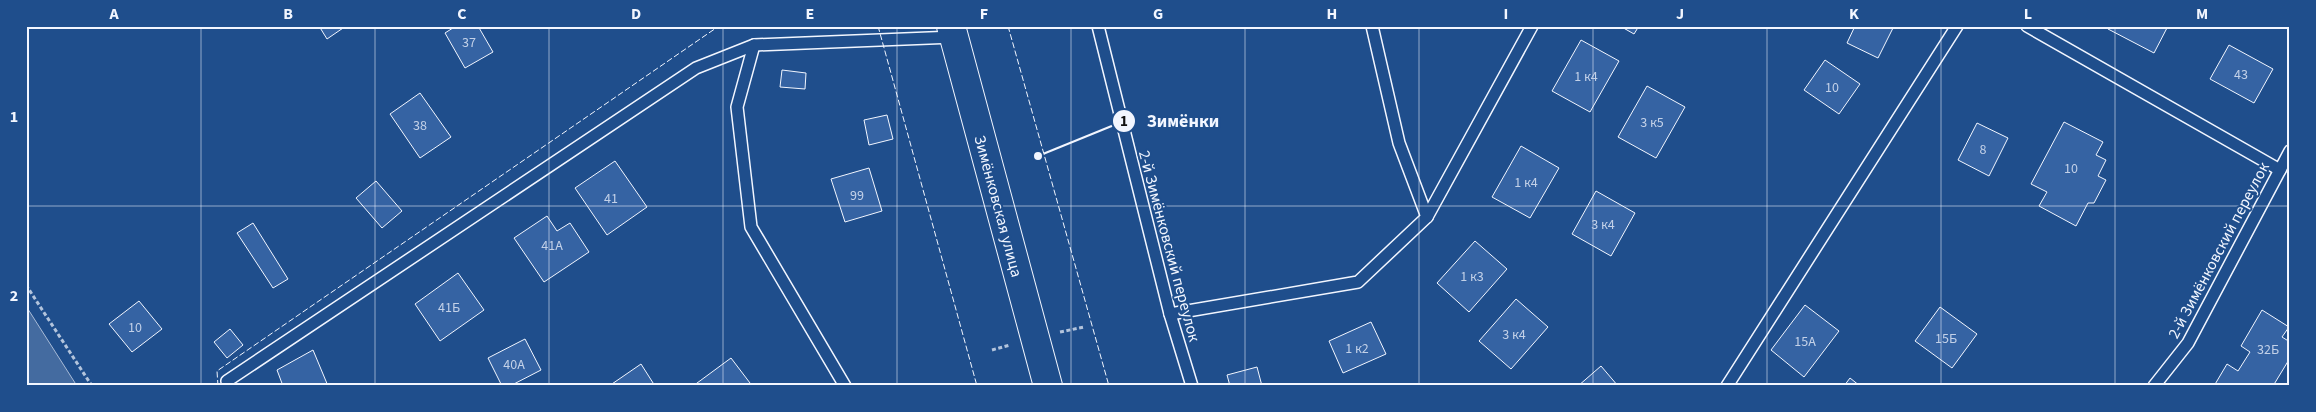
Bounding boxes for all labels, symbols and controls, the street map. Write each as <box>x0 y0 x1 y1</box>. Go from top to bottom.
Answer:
text: A <box>108 3 119 25</box>
text: B <box>283 3 293 25</box>
text: C <box>457 3 467 25</box>
text: D <box>631 3 641 25</box>
text: E <box>806 3 814 25</box>
text: F <box>980 3 988 25</box>
text: G <box>1153 3 1163 25</box>
text: H <box>1327 3 1337 25</box>
text: I <box>1504 3 1508 25</box>
text: J <box>1676 3 1684 25</box>
text: K <box>1849 3 1859 25</box>
text: L <box>2024 3 2032 25</box>
text: M <box>2196 3 2208 25</box>
house number: 37 <box>462 33 476 53</box>
house number: 43 <box>2234 65 2248 85</box>
house number: 1 к4 <box>1574 67 1598 87</box>
house number: 10 <box>1825 78 1839 98</box>
callout: Зимёнки <box>1112 104 1229 137</box>
text: 1 <box>10 106 18 128</box>
text: Зимёнки <box>1147 109 1219 134</box>
text: 1 <box>1120 111 1128 132</box>
house number: 3 к5 <box>1640 113 1664 133</box>
house number: 38 <box>413 116 427 136</box>
street label: Зимёнковская улица <box>969 133 1028 280</box>
house number: 8 <box>1980 140 1987 160</box>
street label: 2-й Зимёнковский переулок <box>1133 148 1205 344</box>
street label: 2-й Зимёнковский переулок <box>2163 158 2275 343</box>
house number: 10 <box>2064 159 2078 179</box>
house number: 1 к4 <box>1514 173 1538 193</box>
house number: 99 <box>850 186 864 206</box>
house number: 41 <box>604 189 618 209</box>
house number: 3 к4 <box>1591 215 1615 235</box>
house number: 41А <box>541 236 563 256</box>
house number: 1 к3 <box>1460 267 1484 287</box>
text: 2 <box>10 285 18 307</box>
house number: 41Б <box>438 298 460 318</box>
house number: 10 <box>128 318 142 338</box>
house number: 3 к4 <box>1502 325 1526 345</box>
house number: 15Б <box>1935 329 1957 349</box>
house number: 15А <box>1794 332 1816 352</box>
house number: 1 к2 <box>1345 339 1369 359</box>
house number: 32Б <box>2257 340 2279 360</box>
house number: 40А <box>503 355 525 375</box>

